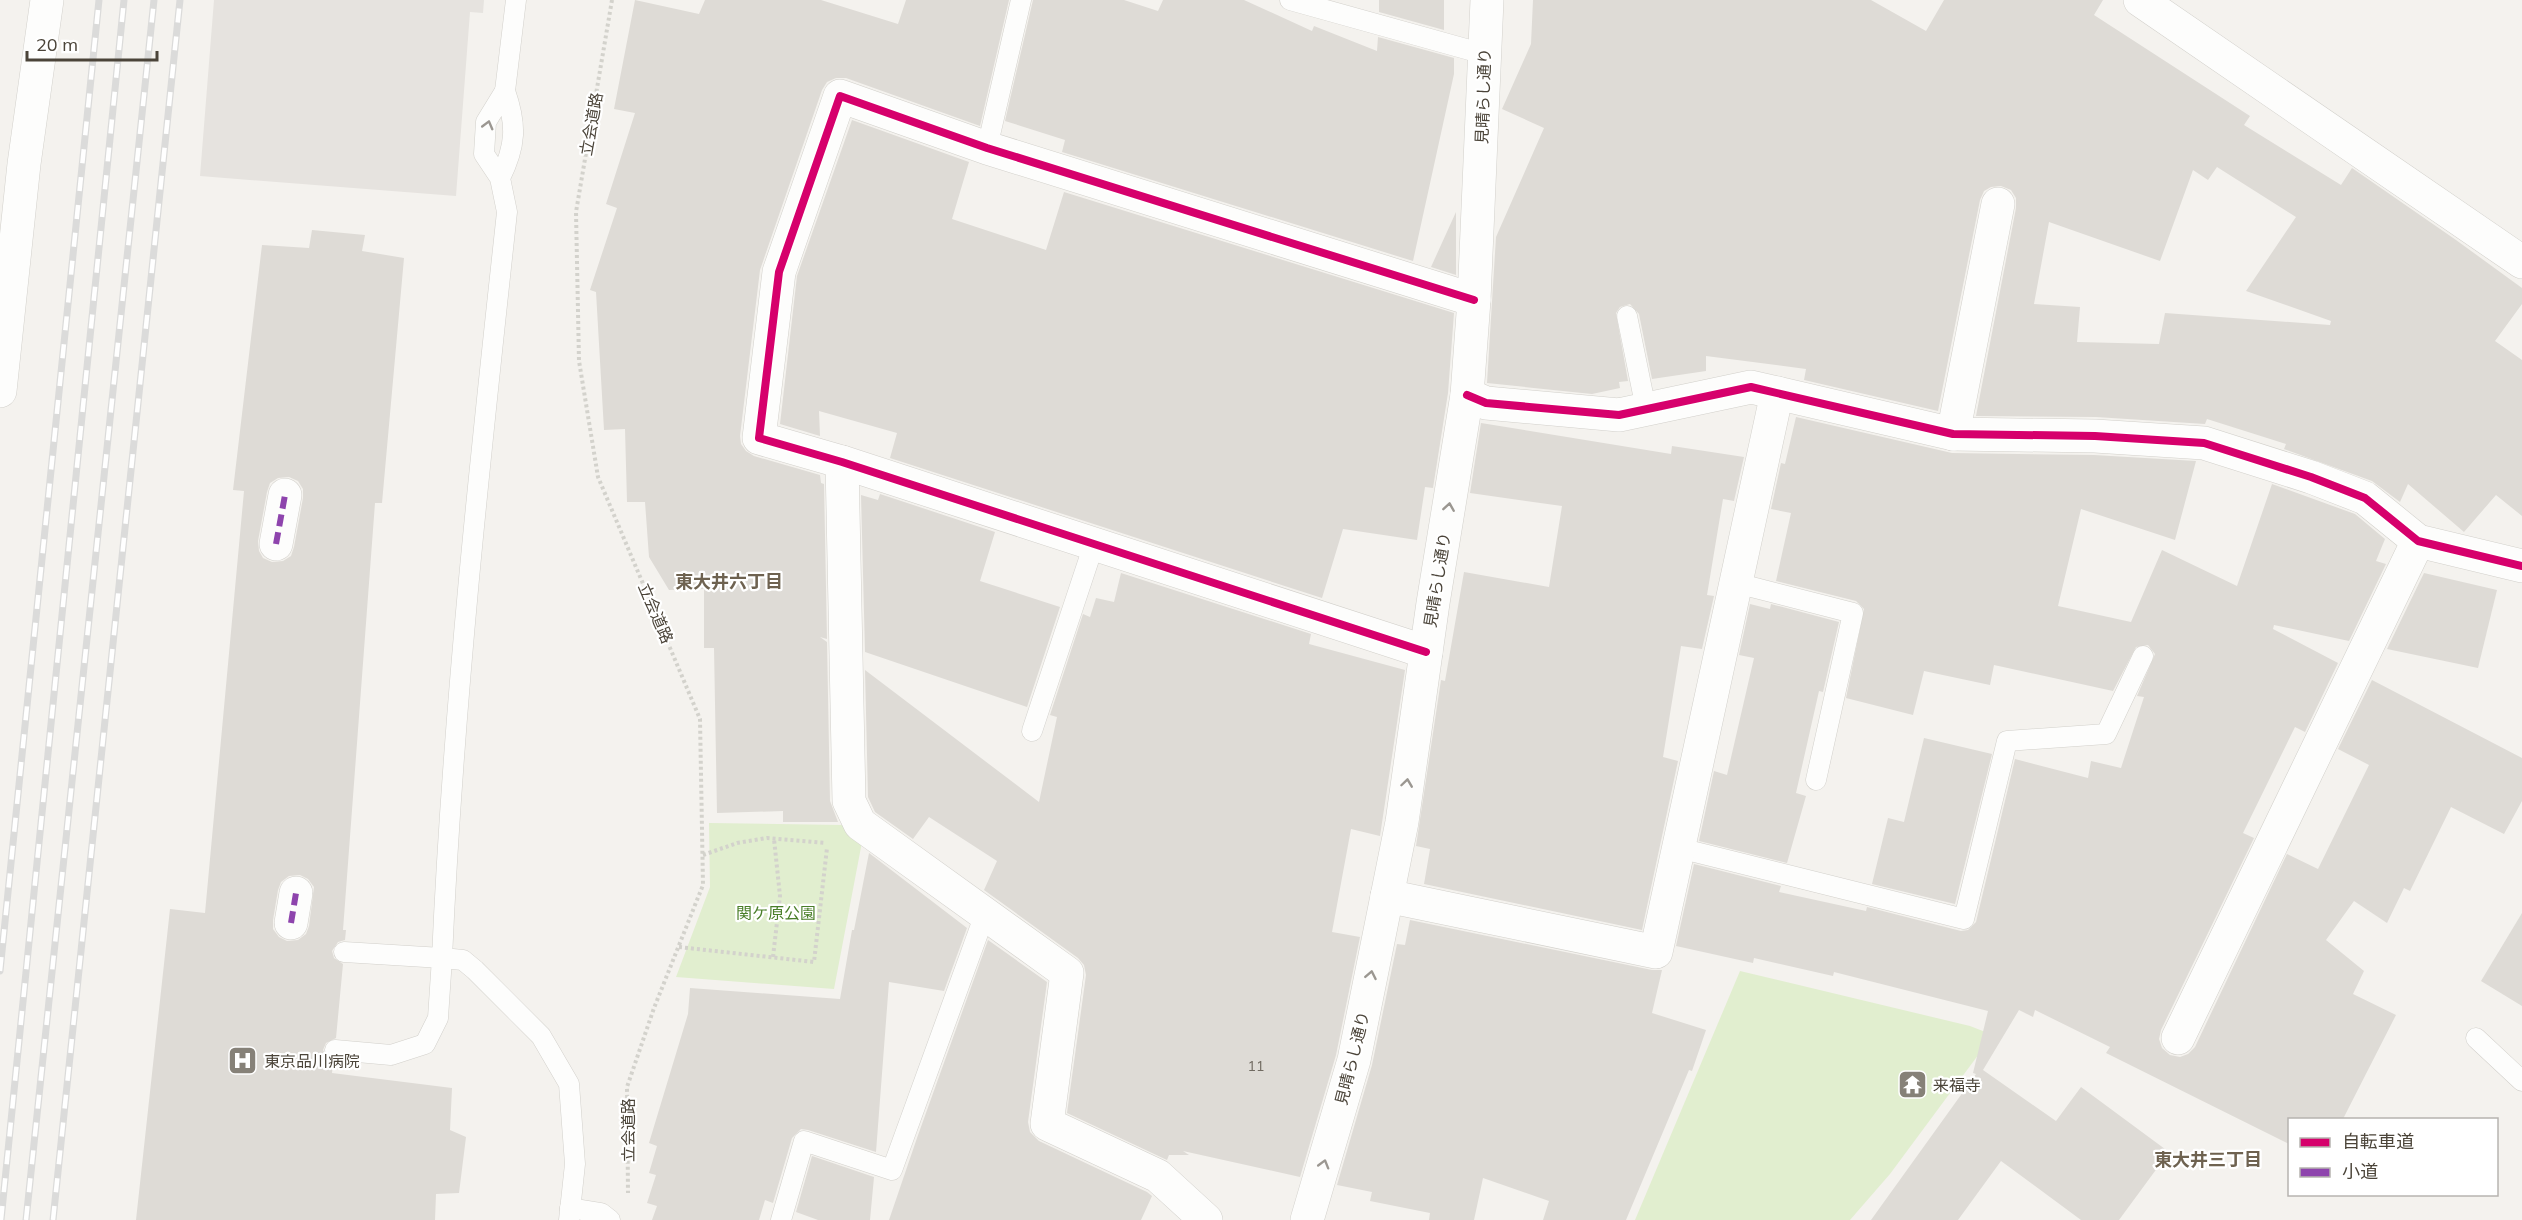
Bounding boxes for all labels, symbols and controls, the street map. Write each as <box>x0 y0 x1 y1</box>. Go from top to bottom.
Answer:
scale bar <box>27 24 158 62</box>
text: 20 m <box>36 33 78 56</box>
street label: 見晴らし通り <box>1471 48 1495 144</box>
street label: 立会道路 <box>576 91 606 157</box>
one-way arrow <box>480 120 493 130</box>
one-way arrow <box>1442 503 1454 512</box>
street label: 見晴らし通り <box>1420 531 1454 629</box>
district label: 東大井六丁目 <box>675 570 783 593</box>
street label: 立会道路 <box>634 580 678 646</box>
one-way arrow <box>1401 779 1413 788</box>
park label: 関ケ原公園 <box>736 903 816 923</box>
one-way arrow <box>1364 970 1377 980</box>
street label: 見晴らし通り <box>1331 1009 1373 1107</box>
hospital icon: 東京品川病院 <box>227 1045 259 1077</box>
place label: 東京品川病院 <box>264 1051 360 1071</box>
house number: 11 <box>1248 1057 1264 1075</box>
temple icon: 来福寺 <box>1896 1069 1928 1101</box>
place label: 来福寺 <box>1933 1075 1981 1095</box>
street label: 立会道路 <box>618 1098 638 1162</box>
legend <box>2288 1118 2498 1196</box>
text: 自転車道 <box>2342 1130 2414 1153</box>
district label: 東大井三丁目 <box>2154 1148 2262 1171</box>
one-way arrow <box>1317 1159 1329 1170</box>
text: 小道 <box>2342 1160 2378 1183</box>

